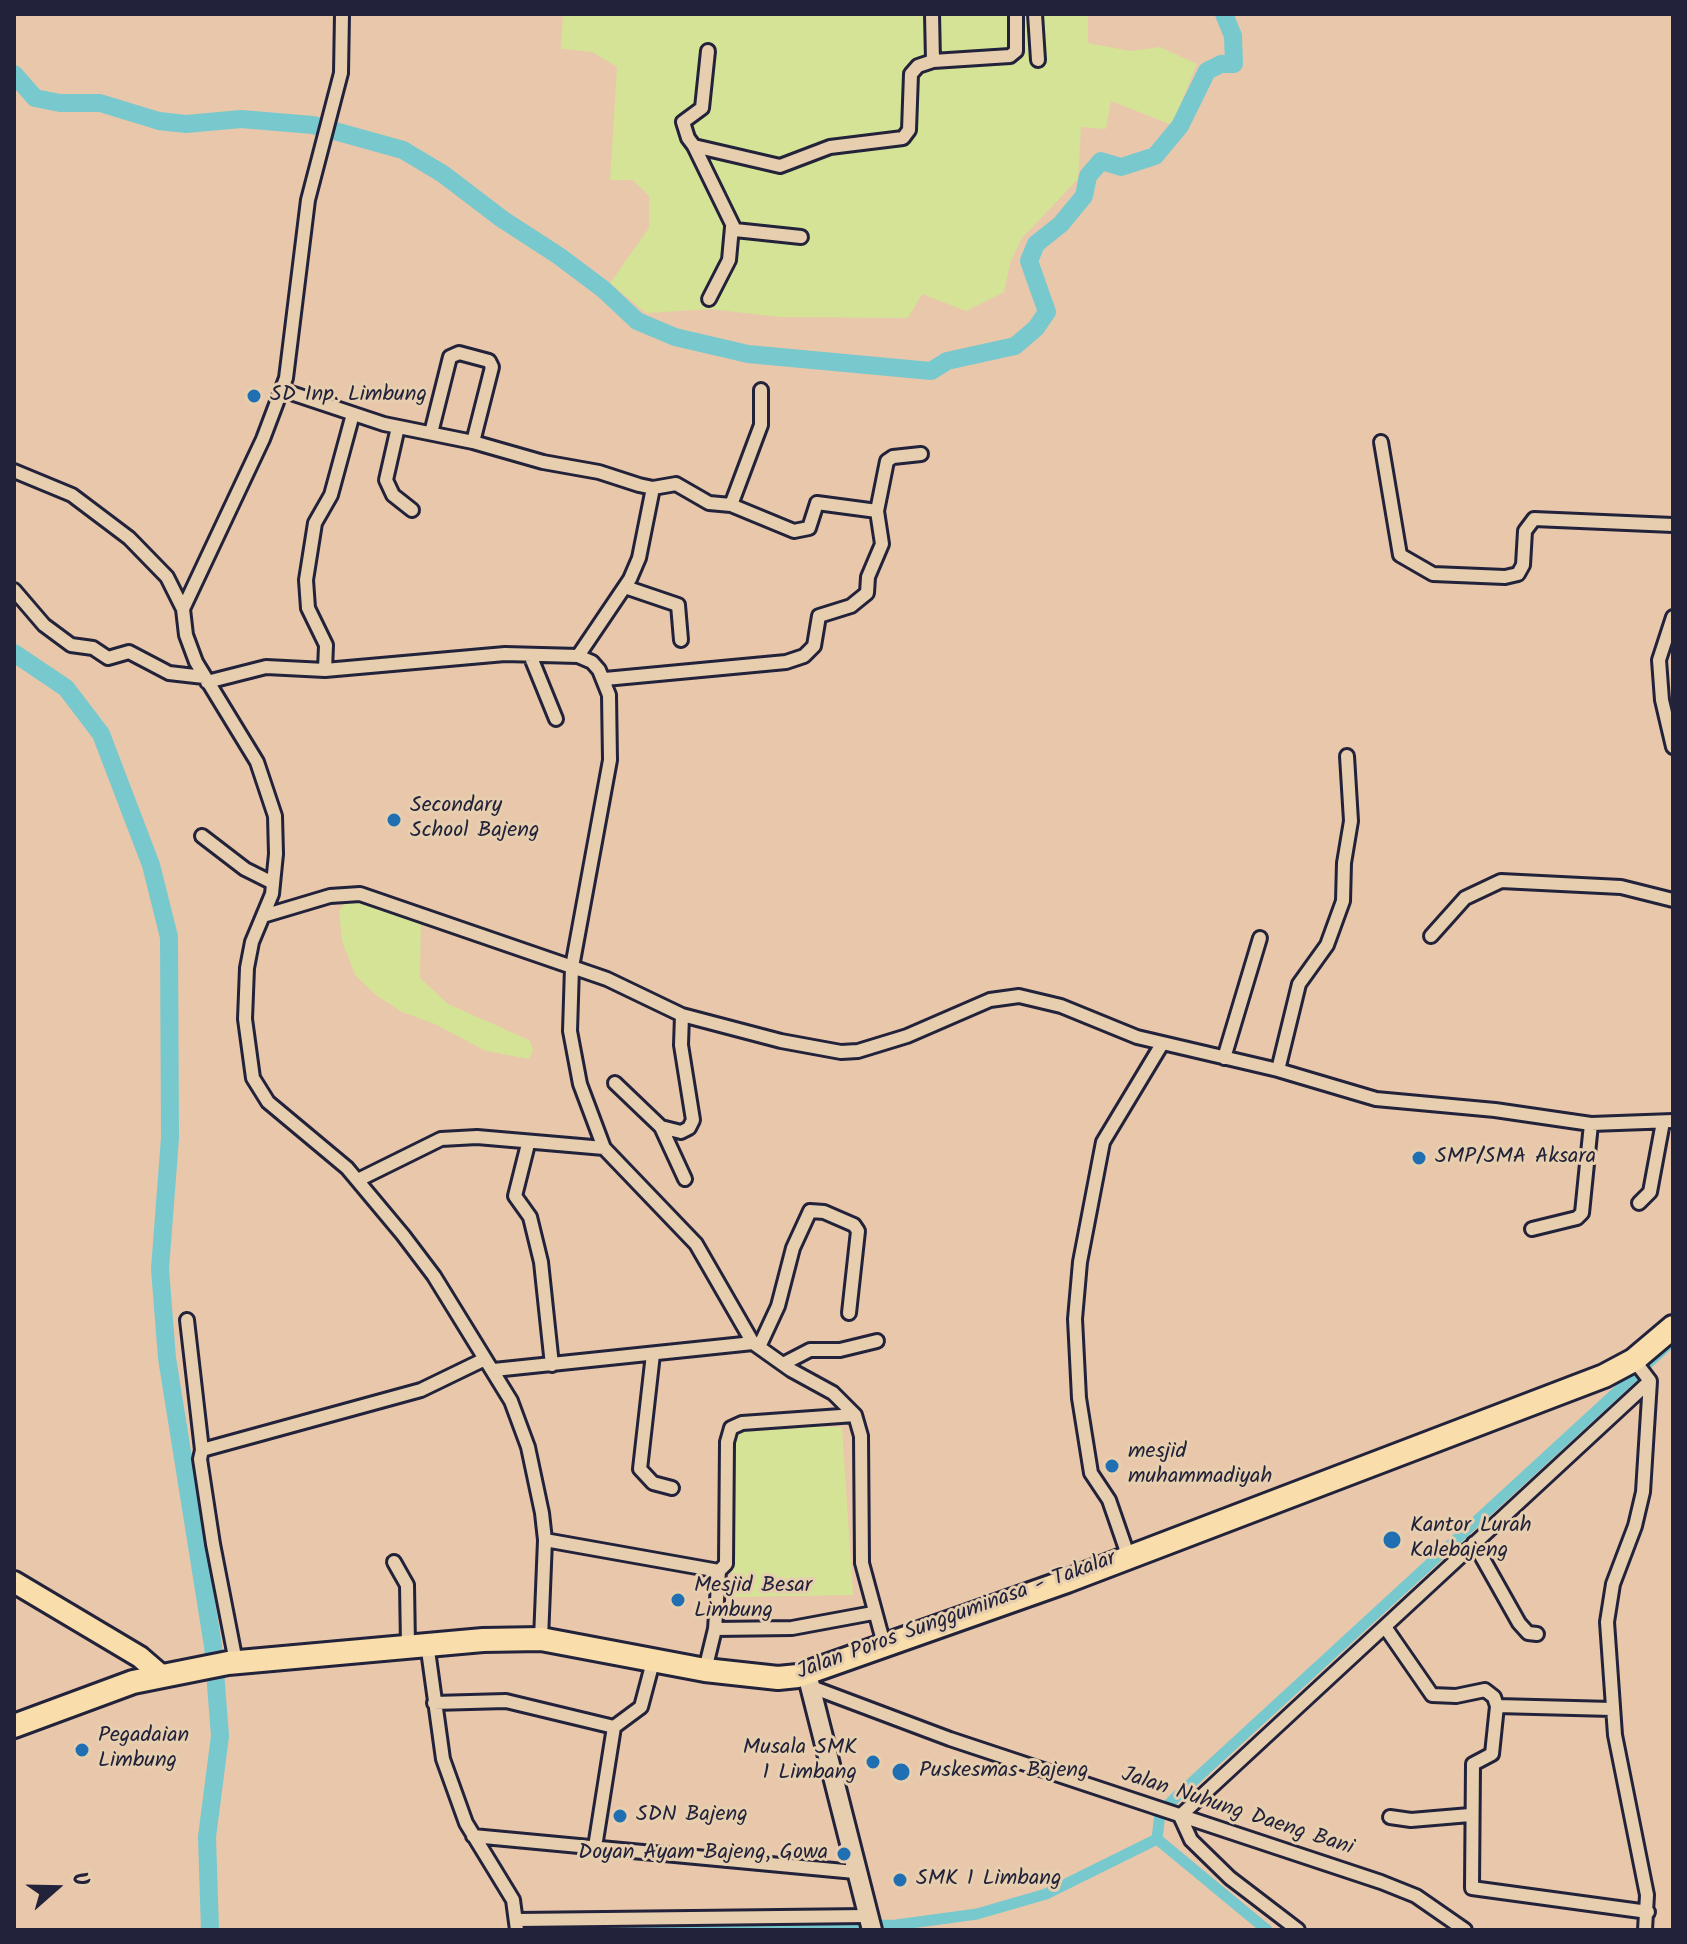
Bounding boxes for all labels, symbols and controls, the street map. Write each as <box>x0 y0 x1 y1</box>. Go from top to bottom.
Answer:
place label: SD Inp. Limbung <box>270 383 427 409</box>
marker: SD Inp. Limbung <box>245 387 263 405</box>
place label: Secondary School Bajeng <box>410 794 539 846</box>
marker: Secondary School Bajeng <box>385 811 403 829</box>
place label: SMP/SMA Aksara <box>1435 1145 1596 1171</box>
marker: SMP/SMA Aksara <box>1410 1149 1428 1167</box>
place label: mesjid muhammadiyah <box>1128 1440 1272 1492</box>
marker: mesjid muhammadiyah <box>1103 1457 1121 1475</box>
place label: Kantor Lurah Kalebajeng <box>1410 1514 1532 1566</box>
marker: Kantor Lurah Kalebajeng <box>1381 1529 1403 1551</box>
street label: Jalan Poros Sungguminasa - Takalar <box>794 1547 1120 1687</box>
place label: Mesjid Besar Limbung <box>694 1574 812 1626</box>
marker: Mesjid Besar Limbung <box>669 1591 687 1609</box>
place label: Pegadaian Limbung <box>98 1724 189 1776</box>
place label: Musala SMK 1 Limbang <box>743 1736 857 1788</box>
marker: Pegadaian Limbung <box>73 1741 91 1759</box>
marker: Musala SMK 1 Limbang <box>864 1753 882 1771</box>
place label: Puskesmas Bajeng <box>919 1759 1089 1785</box>
marker: Puskesmas Bajeng <box>890 1761 912 1783</box>
street label: Jalan Nuhung Daeng Bani <box>1118 1763 1356 1863</box>
place label: SDN Bajeng <box>636 1803 748 1829</box>
marker: SDN Bajeng <box>611 1807 629 1825</box>
place label: Doyan Ayam Bajeng, Gowa <box>578 1841 828 1867</box>
marker: Doyan Ayam Bajeng, Gowa <box>835 1845 853 1863</box>
north arrow <box>16 1848 96 1928</box>
text: U <box>60 1867 98 1892</box>
place label: SMK 1 Limbang <box>916 1867 1061 1893</box>
marker: SMK 1 Limbang <box>891 1871 909 1889</box>

